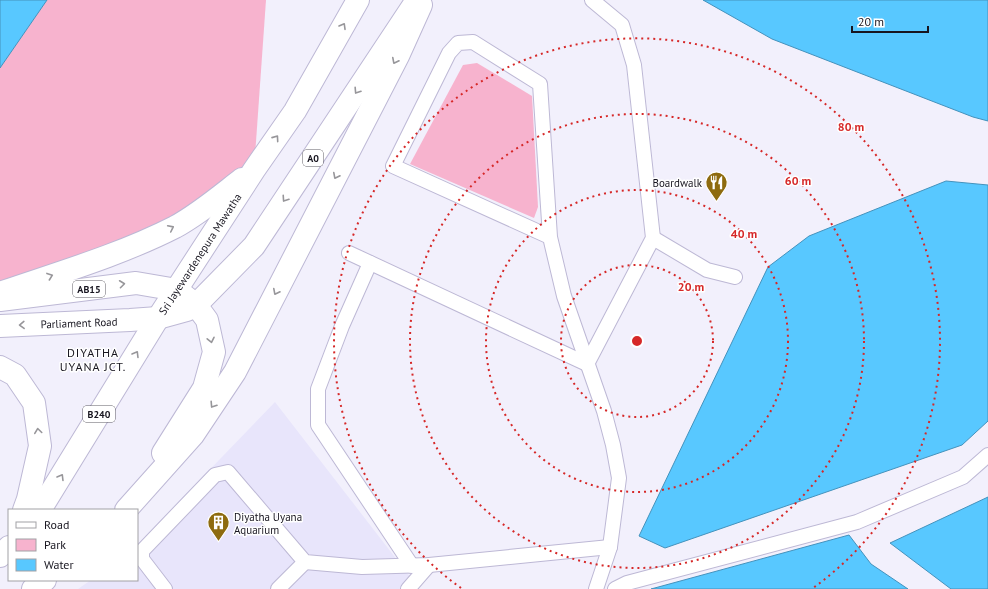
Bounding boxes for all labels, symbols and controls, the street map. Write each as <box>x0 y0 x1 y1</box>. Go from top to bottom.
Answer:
scale bar <box>852 8 928 34</box>
text: 20 m <box>858 14 884 29</box>
one-way arrow <box>339 23 346 30</box>
one-way arrow <box>393 57 400 64</box>
one-way arrow <box>354 87 362 94</box>
text: 80 m <box>838 119 864 134</box>
one-way arrow <box>271 135 278 142</box>
road number: A0 <box>303 150 323 166</box>
restaurant icon: Boardwalk <box>704 170 730 203</box>
one-way arrow <box>333 172 341 180</box>
text: 60 m <box>785 173 811 188</box>
place label: Boardwalk <box>653 176 703 190</box>
street label: Sri Jayewardenepura Mawatha <box>155 191 245 317</box>
one-way arrow <box>282 195 290 202</box>
one-way arrow <box>166 225 174 233</box>
text: 40 m <box>731 226 757 241</box>
one-way arrow <box>46 272 53 280</box>
text: 20 m <box>678 279 704 294</box>
one-way arrow <box>119 280 125 289</box>
road number: AB15 <box>73 281 105 297</box>
one-way arrow <box>273 288 281 295</box>
street label: Parliament Road <box>40 315 118 331</box>
one-way arrow <box>19 321 25 329</box>
centre of rings <box>630 334 644 348</box>
one-way arrow <box>207 337 215 343</box>
district label: DIYATHA UYANA JCT. <box>60 345 126 374</box>
one-way arrow <box>131 351 139 358</box>
one-way arrow <box>210 401 218 408</box>
road number: B240 <box>83 406 115 422</box>
one-way arrow <box>34 428 43 434</box>
one-way arrow <box>56 474 63 481</box>
legend <box>8 509 138 581</box>
building icon: Diyatha Uyana Aquarium <box>205 510 231 543</box>
place label: Diyatha Uyana Aquarium <box>234 510 302 537</box>
text: Road <box>44 517 69 532</box>
text: Park <box>44 537 66 552</box>
text: Water <box>44 557 74 572</box>

